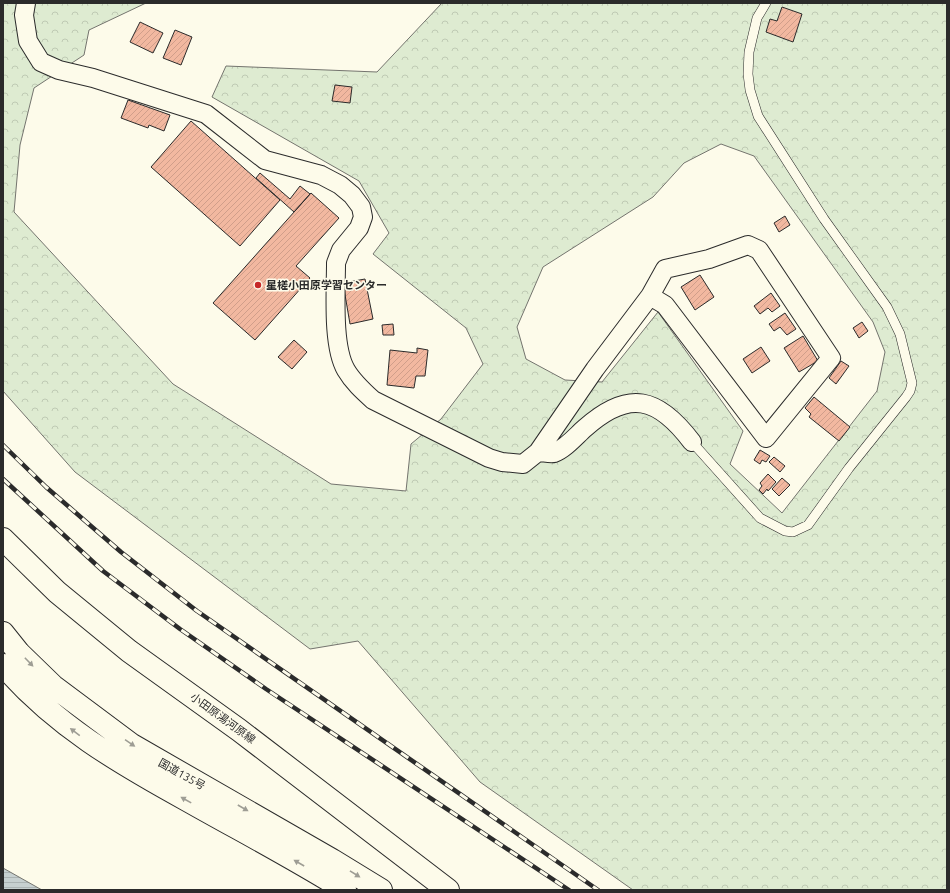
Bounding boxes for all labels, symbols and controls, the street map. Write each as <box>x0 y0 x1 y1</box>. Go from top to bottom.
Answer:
place label: 星槎小田原学習センター <box>266 279 387 291</box>
marker: 星槎小田原学習センター <box>253 280 263 290</box>
one-way arrow <box>24 657 33 667</box>
street label: 小田原湯河原線 <box>188 691 258 745</box>
one-way arrow <box>70 728 81 736</box>
one-way arrow <box>125 739 135 747</box>
street label: 国道135号 <box>157 756 207 792</box>
one-way arrow <box>180 796 192 803</box>
one-way arrow <box>237 804 249 811</box>
one-way arrow <box>293 860 305 867</box>
one-way arrow <box>350 870 360 878</box>

